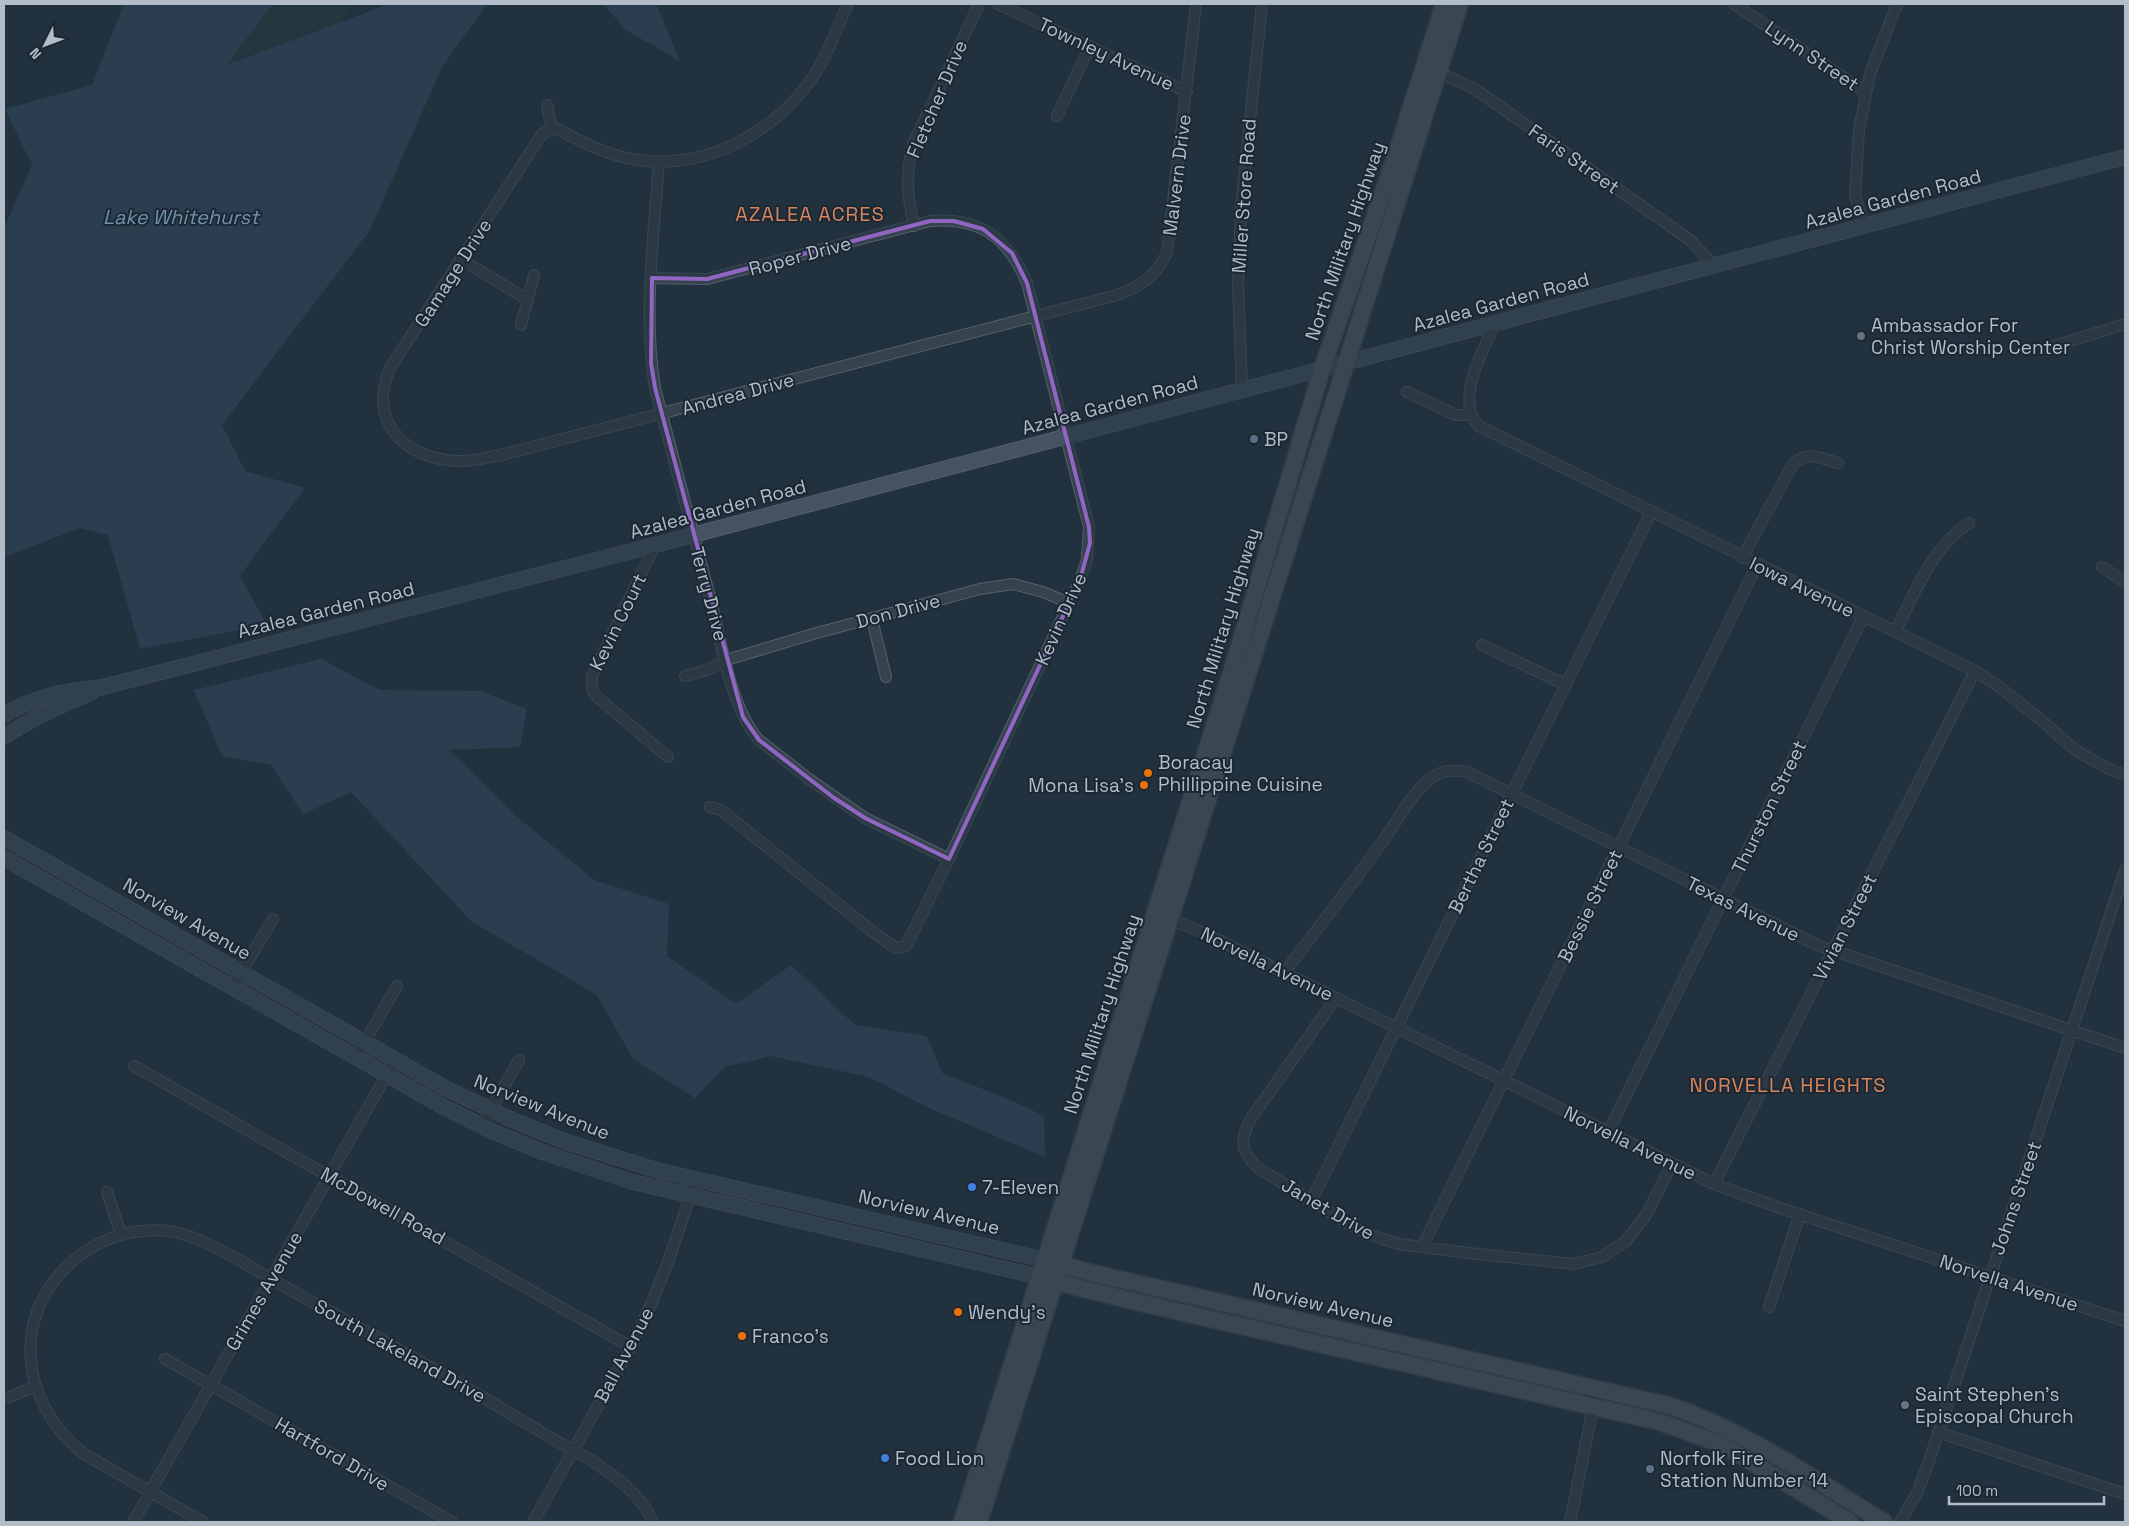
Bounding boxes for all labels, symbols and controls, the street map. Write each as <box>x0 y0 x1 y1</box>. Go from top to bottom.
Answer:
street label: Townley Avenue <box>1034 12 1178 96</box>
street label: Lynn Street <box>1760 15 1864 97</box>
north arrow <box>20 20 70 70</box>
street label: Fletcher Drive <box>901 36 973 162</box>
text: N <box>26 44 45 63</box>
street label: Malvern Drive <box>1157 113 1197 237</box>
street label: Miller Store Road <box>1226 118 1262 274</box>
street label: Faris Street <box>1523 118 1625 200</box>
street label: North Military Highway <box>1299 138 1391 344</box>
street label: Azalea Garden Road <box>1802 163 1984 235</box>
district label: AZALEA ACRES <box>735 201 885 227</box>
water label: Lake Whitehurst <box>103 204 261 230</box>
street label: Gamage Drive <box>409 214 497 332</box>
street label: Roper Drive <box>746 230 854 282</box>
street label: Azalea Garden Road <box>1410 266 1592 338</box>
place label: Ambassador For Christ Worship Center <box>1871 313 2070 360</box>
marker: Ambassador For Christ Worship Center <box>1855 330 1867 342</box>
street label: Andrea Drive <box>679 367 797 421</box>
street label: Azalea Garden Road <box>1019 369 1201 441</box>
place label: BP <box>1264 427 1288 452</box>
marker: BP <box>1248 433 1260 445</box>
street label: Azalea Garden Road <box>627 473 809 545</box>
street label: North Military Highway <box>1181 525 1265 731</box>
street label: Terry Drive <box>684 544 734 644</box>
street label: Iowa Avenue <box>1745 551 1859 623</box>
street label: Kevin Court <box>584 569 652 675</box>
street label: Kevin Drive <box>1029 569 1093 669</box>
street label: Azalea Garden Road <box>235 576 417 644</box>
street label: Don Drive <box>853 588 943 634</box>
street label: Thurston Street <box>1726 736 1812 878</box>
place label: Boracay Phillippine Cuisine <box>1158 750 1323 797</box>
marker: Boracay Phillippine Cuisine <box>1142 767 1154 779</box>
place label: Mona Lisa's <box>1028 773 1134 798</box>
marker: Mona Lisa's <box>1138 779 1150 791</box>
street label: Bertha Street <box>1442 794 1520 918</box>
street label: Bessie Street <box>1552 845 1628 967</box>
street label: Vivian Street <box>1807 869 1883 985</box>
street label: Texas Avenue <box>1682 871 1804 947</box>
street label: Norview Avenue <box>118 872 256 966</box>
street label: North Military Highway <box>1058 911 1146 1117</box>
street label: Norvella Avenue <box>1197 921 1337 1007</box>
street label: Norview Avenue <box>470 1068 614 1146</box>
district label: NORVELLA HEIGHTS <box>1689 1072 1887 1098</box>
street label: Norvella Avenue <box>1560 1100 1700 1186</box>
street label: Johns Street <box>1985 1138 2047 1258</box>
street label: McDowell Road <box>316 1161 450 1251</box>
street label: Janet Drive <box>1277 1172 1379 1246</box>
place label: 7-Eleven <box>982 1175 1059 1200</box>
marker: 7-Eleven <box>966 1181 978 1193</box>
street label: Norview Avenue <box>856 1184 1002 1240</box>
street label: Grimes Avenue <box>220 1227 308 1355</box>
street label: Norvella Avenue <box>1936 1249 2082 1317</box>
street label: Norview Avenue <box>1250 1277 1396 1333</box>
street label: South Lakeland Drive <box>310 1293 490 1409</box>
place label: Wendy's <box>968 1300 1046 1325</box>
street label: Ball Avenue <box>588 1303 660 1407</box>
marker: Wendy's <box>952 1306 964 1318</box>
place label: Franco's <box>752 1324 829 1349</box>
marker: Franco's <box>736 1330 748 1342</box>
place label: Saint Stephen's Episcopal Church <box>1915 1382 2074 1429</box>
marker: Saint Stephen's Episcopal Church <box>1899 1399 1911 1411</box>
street label: Hartford Drive <box>270 1411 394 1497</box>
place label: Food Lion <box>895 1446 984 1471</box>
place label: Norfolk Fire Station Number 14 <box>1660 1446 1828 1493</box>
marker: Food Lion <box>879 1452 891 1464</box>
marker: Norfolk Fire Station Number 14 <box>1644 1463 1656 1475</box>
scale bar <box>1949 1474 2104 1506</box>
text: 100 m <box>1956 1481 1998 1500</box>

